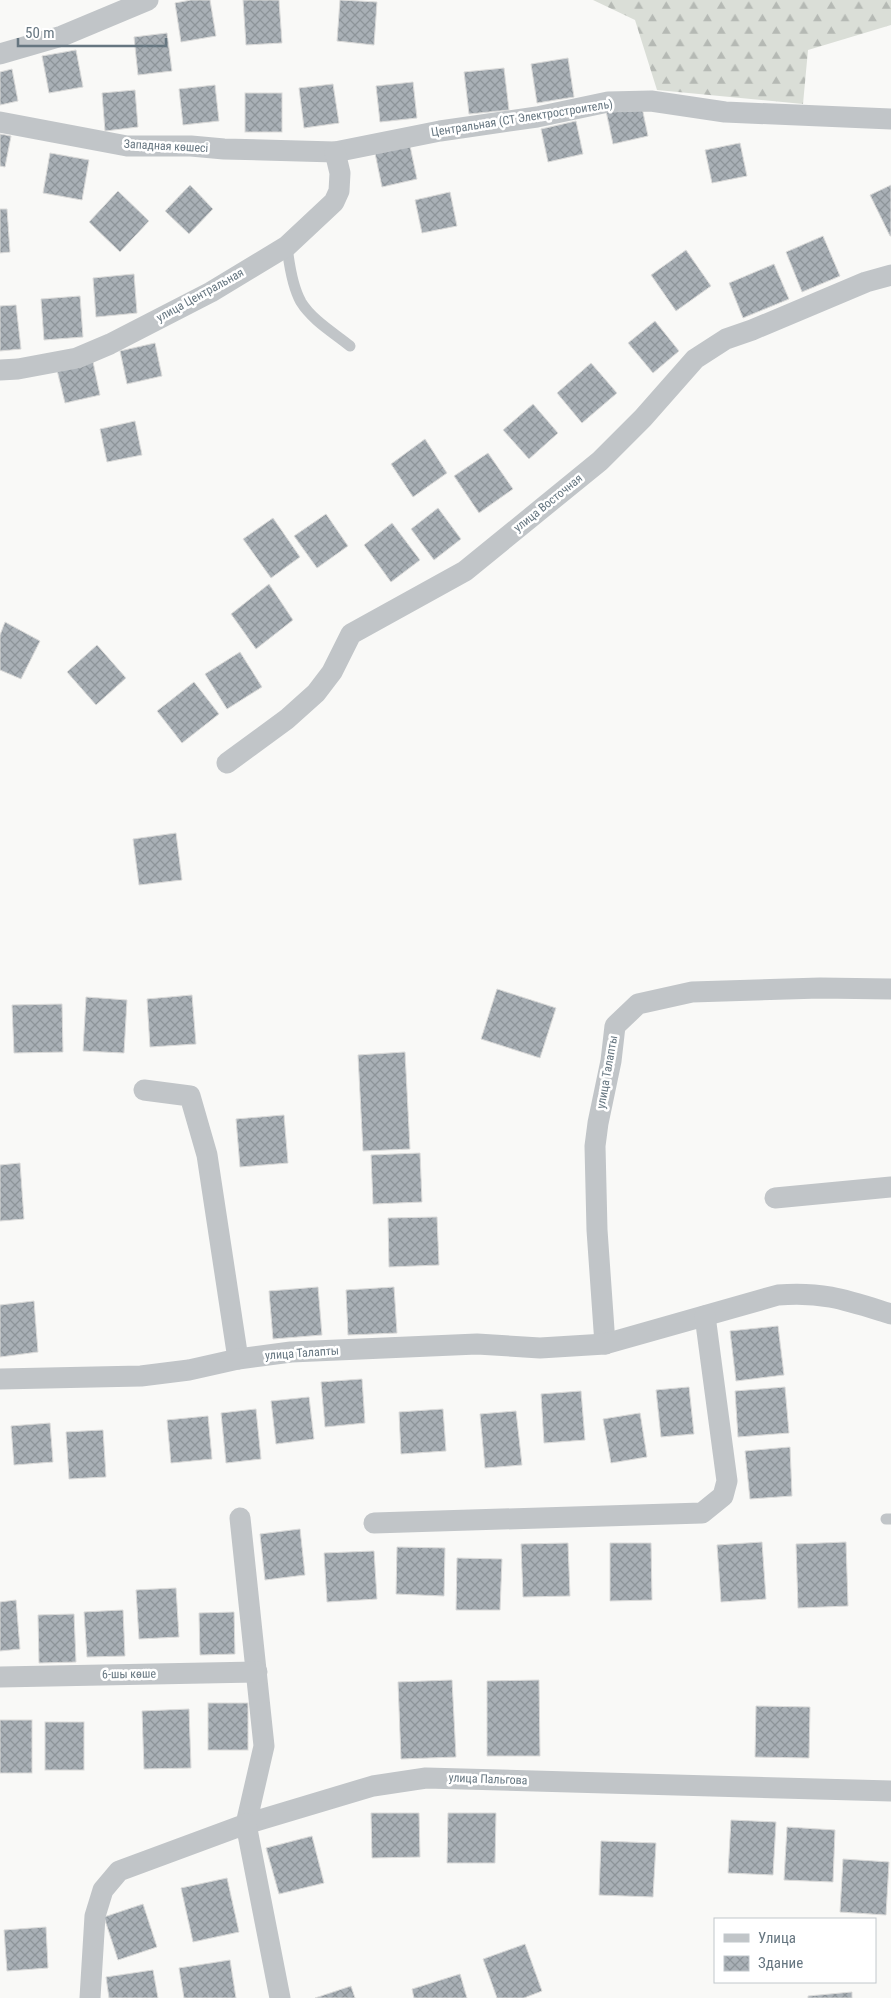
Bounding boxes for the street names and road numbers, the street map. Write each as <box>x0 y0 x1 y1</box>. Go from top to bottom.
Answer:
street label: Центральная (СТ Электростроитель) <box>430 97 614 139</box>
street label: Западная көшесі <box>123 137 209 155</box>
street label: улица Центральная <box>154 265 246 325</box>
street label: улица Восточная <box>511 471 585 535</box>
street label: улица Талапты <box>594 1034 620 1110</box>
street label: улица Талапты <box>265 1343 339 1363</box>
street label: 6-шы көше <box>102 1667 156 1681</box>
street label: улица Пальгова <box>448 1771 528 1787</box>

